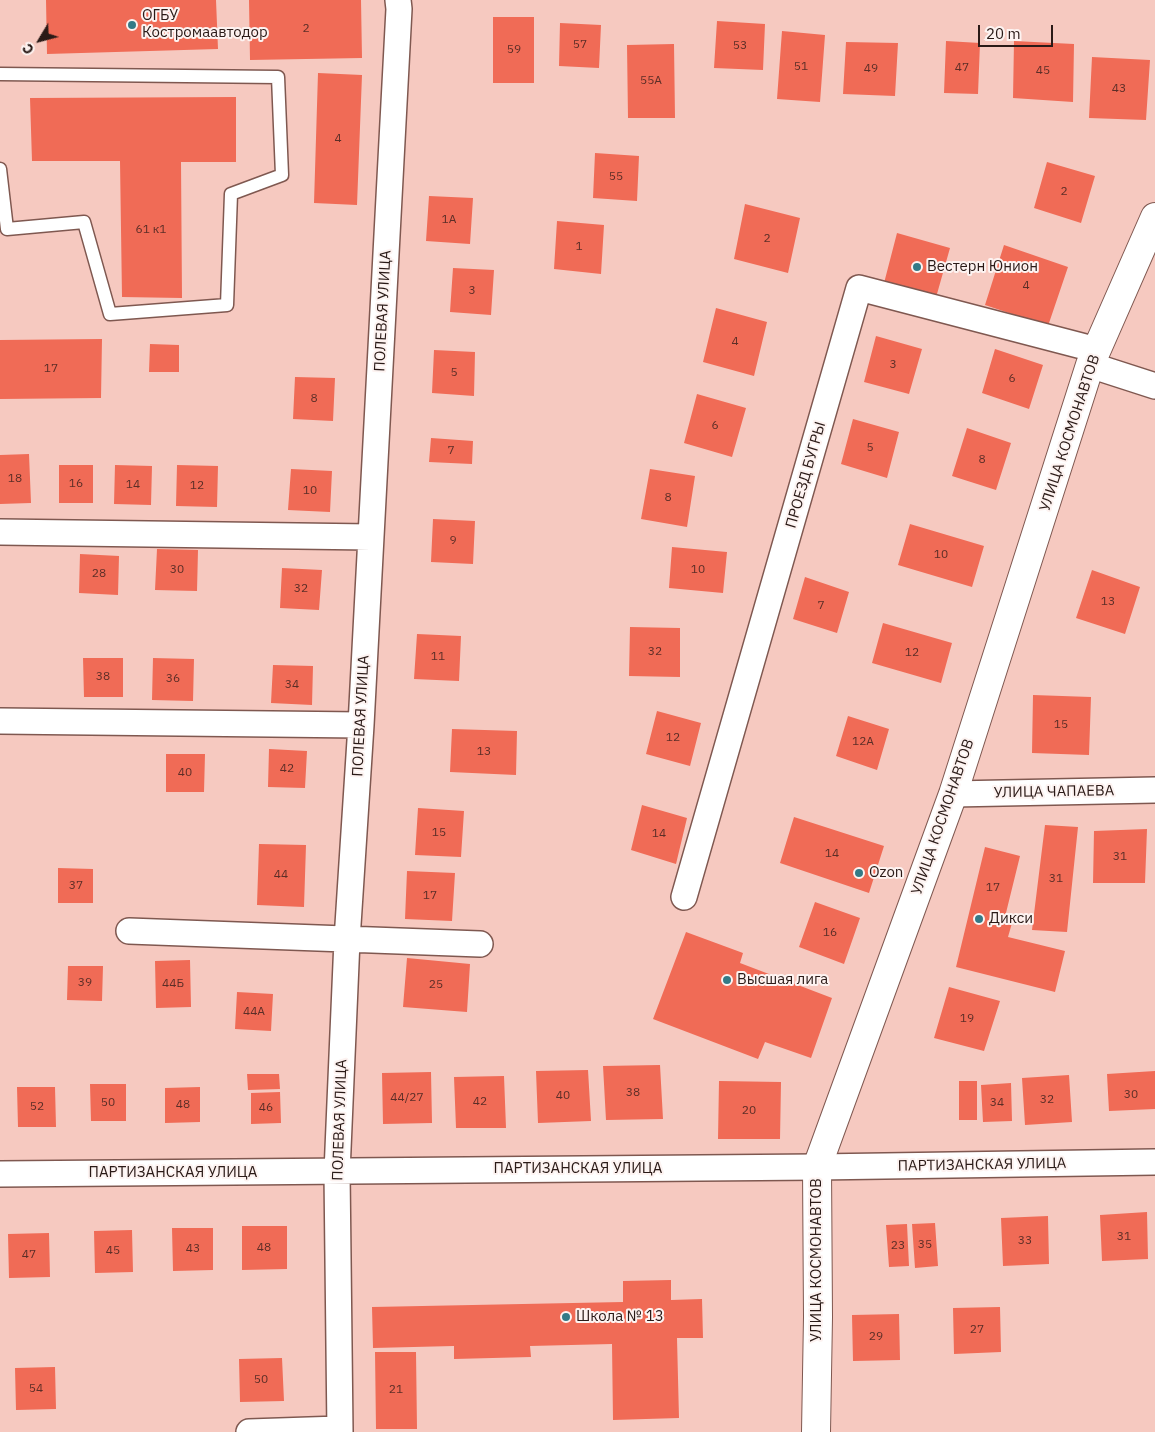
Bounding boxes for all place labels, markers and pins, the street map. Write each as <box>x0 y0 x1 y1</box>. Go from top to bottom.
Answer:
place label: ОГБУ Костромаавтодор <box>142 7 268 42</box>
marker: ОГБУ Костромаавтодор <box>126 19 138 31</box>
place label: Вестерн Юнион <box>927 258 1038 276</box>
marker: Вестерн Юнион <box>911 261 923 273</box>
place label: Ozon <box>869 864 903 882</box>
marker: Ozon <box>853 867 865 879</box>
place label: Дикси <box>989 910 1033 928</box>
marker: Дикси <box>973 913 985 925</box>
place label: Высшая лига <box>737 971 828 989</box>
marker: Высшая лига <box>721 974 733 986</box>
place label: Школа № 13 <box>576 1308 664 1326</box>
marker: Школа № 13 <box>560 1311 572 1323</box>

